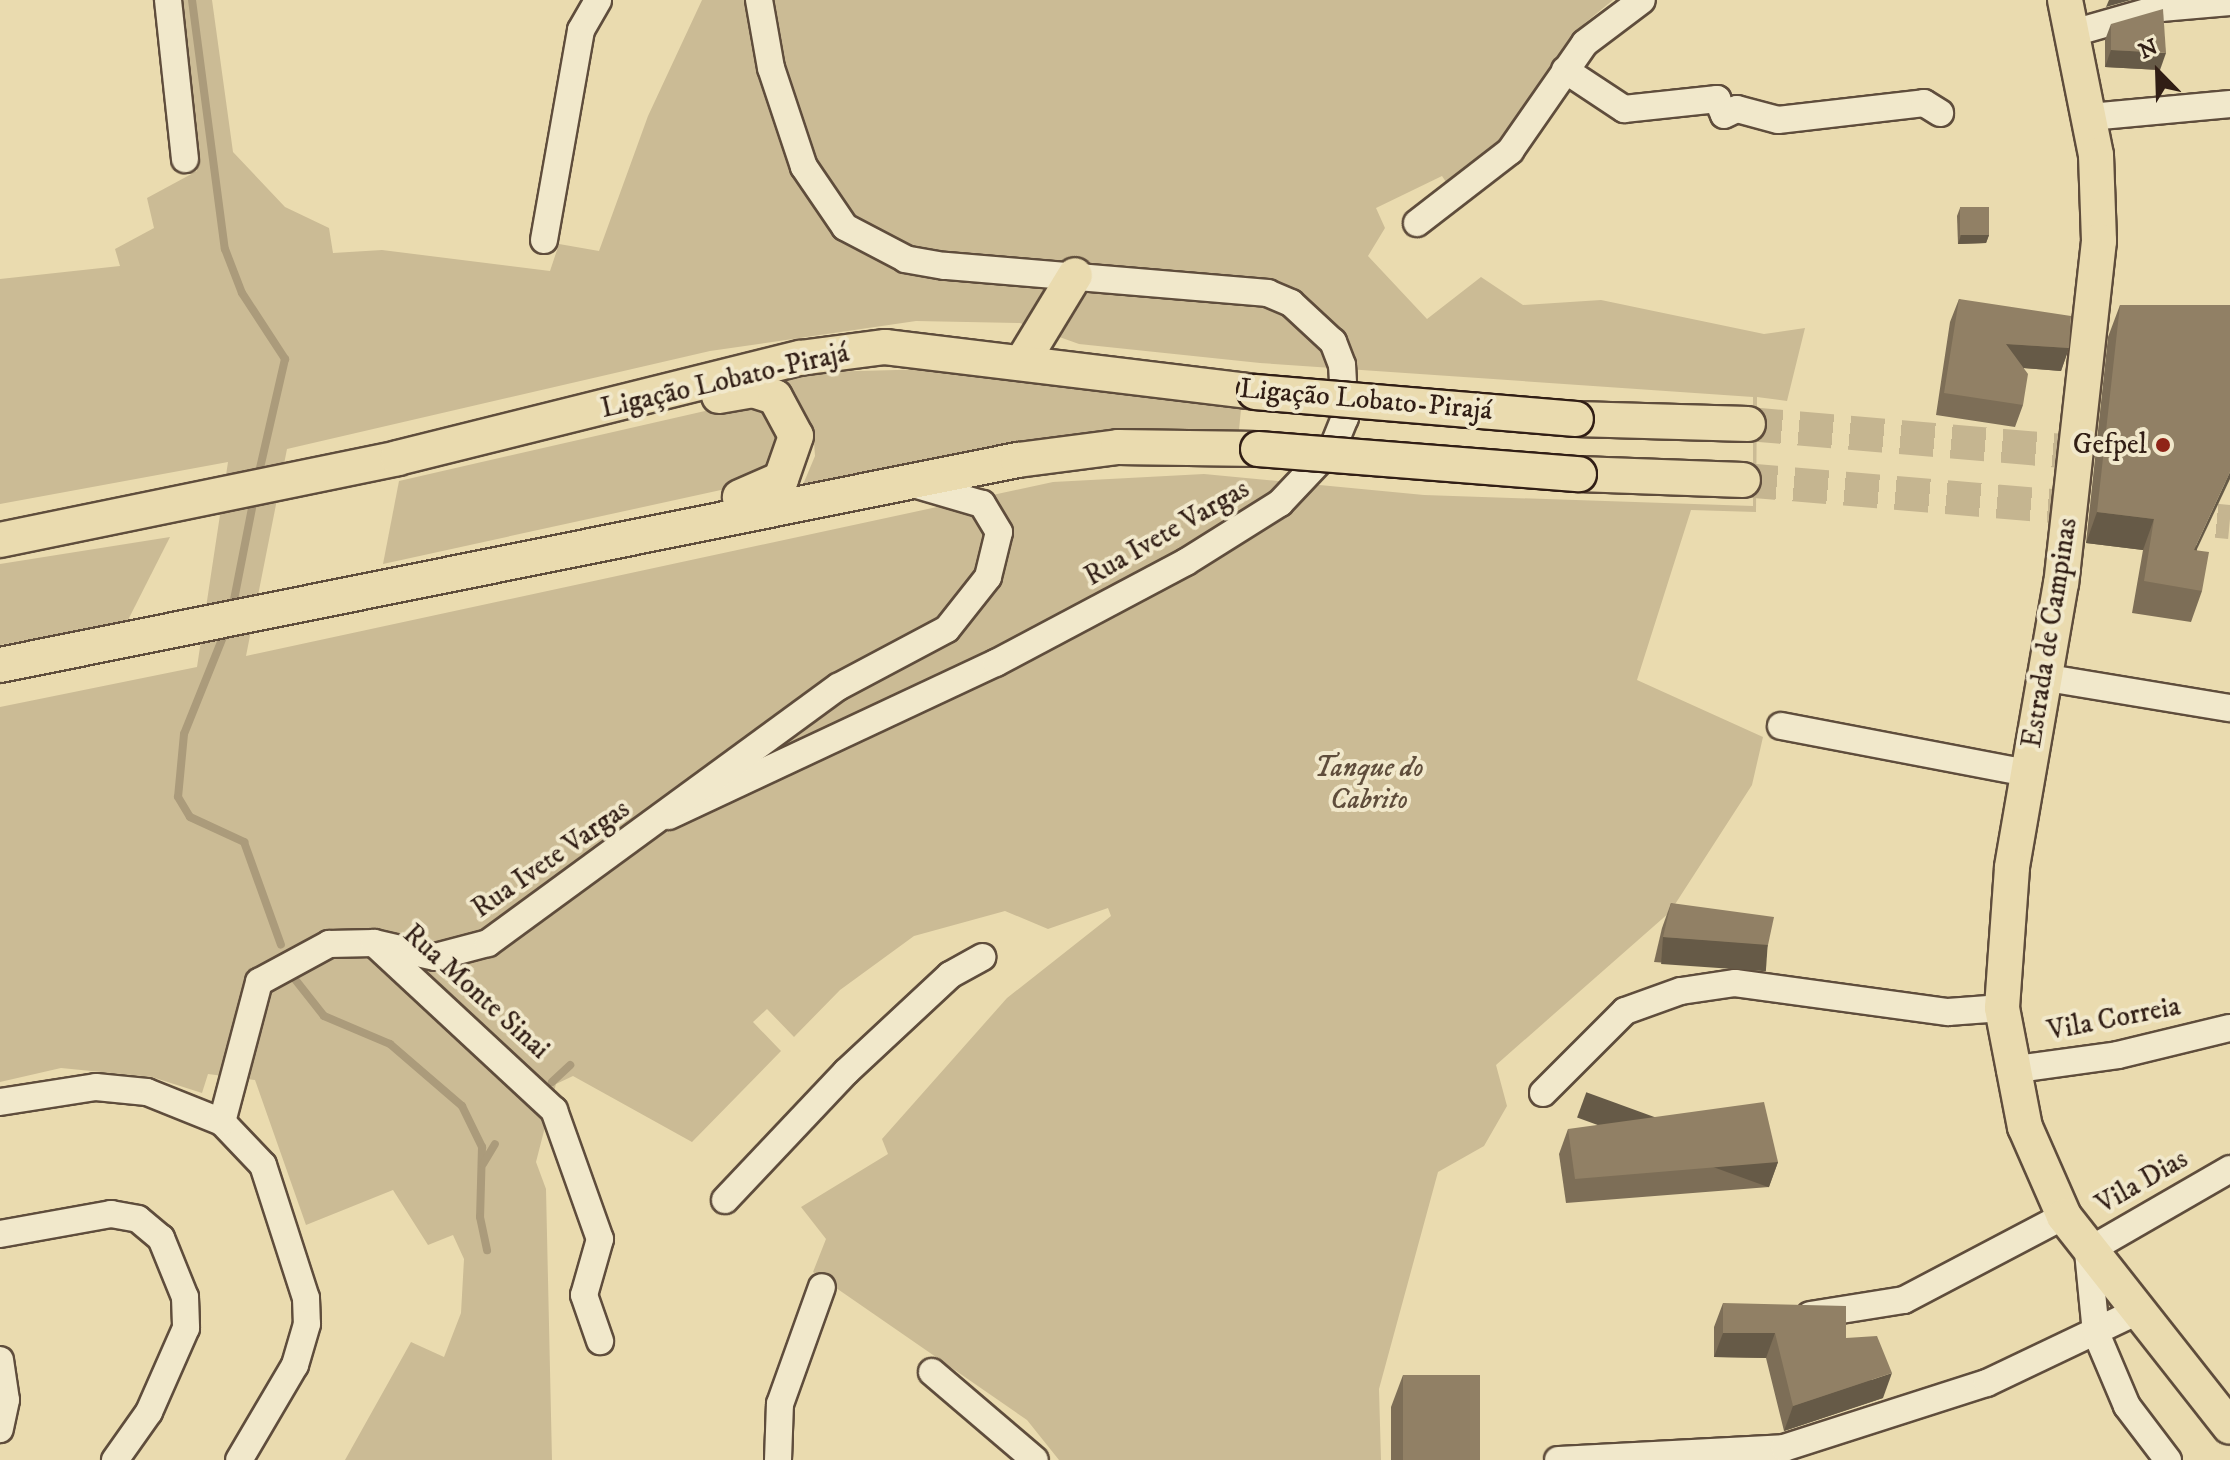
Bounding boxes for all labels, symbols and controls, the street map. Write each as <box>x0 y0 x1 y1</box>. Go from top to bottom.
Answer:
north arrow <box>2118 32 2198 112</box>
text: N <box>2135 33 2162 65</box>
street label: Ligação Lobato-Pirajá <box>598 336 852 426</box>
street label: Ligação Lobato-Pirajá <box>1238 372 1494 428</box>
place label: Gefpel <box>2073 428 2147 462</box>
marker: Gefpel <box>2154 436 2172 454</box>
street label: Rua Ivete Vargas <box>1079 472 1255 594</box>
street label: Estrada de Campinas <box>2015 516 2085 750</box>
park label: Tanque do Cabrito <box>1314 751 1424 817</box>
street label: Rua Ivete Vargas <box>466 792 636 926</box>
street label: Rua Monte Sinai <box>396 917 556 1067</box>
street label: Vila Correia <box>2045 990 2183 1048</box>
street label: Vila Dias <box>2090 1142 2194 1222</box>

